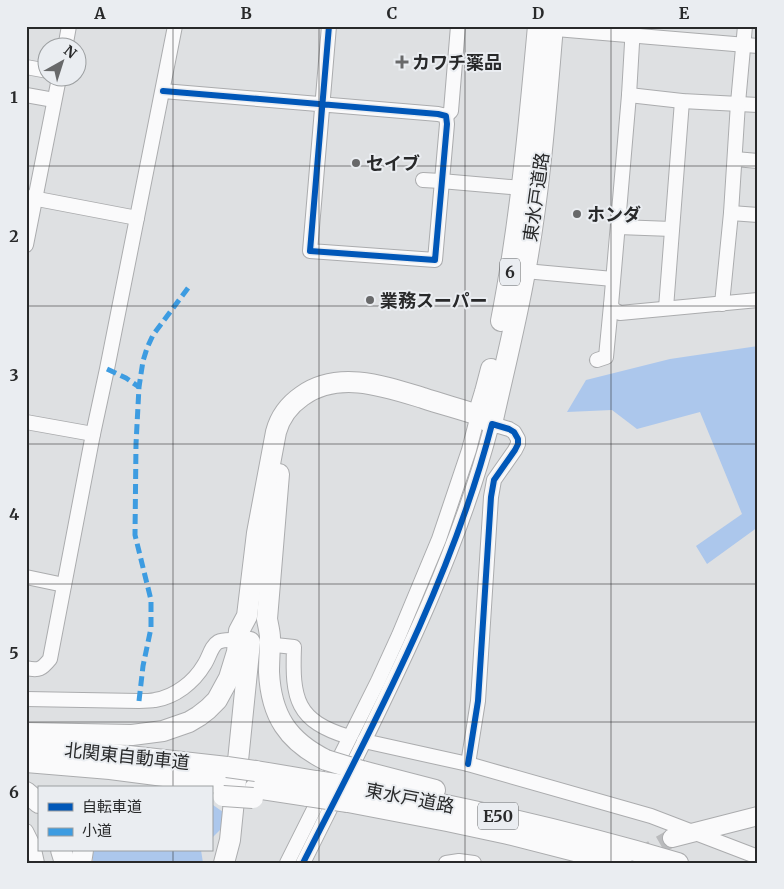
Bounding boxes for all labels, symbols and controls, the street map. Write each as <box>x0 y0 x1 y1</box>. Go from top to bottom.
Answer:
text: A <box>93 3 106 23</box>
text: B <box>240 3 252 23</box>
text: C <box>387 3 397 23</box>
text: D <box>532 3 544 23</box>
text: E <box>679 3 690 23</box>
north arrow <box>38 38 88 88</box>
text: N <box>60 41 80 62</box>
place label: カワチ薬品 <box>412 51 502 74</box>
marker: カワチ薬品 <box>396 56 408 68</box>
text: 1 <box>10 87 18 107</box>
street label: 東水戸道路 <box>518 151 554 243</box>
place label: セイブ <box>366 152 420 175</box>
marker: セイブ <box>350 157 362 169</box>
place label: ホンダ <box>587 203 641 226</box>
marker: ホンダ <box>571 208 583 220</box>
text: 2 <box>9 226 19 246</box>
road number: 6 <box>500 258 520 286</box>
place label: 業務スーパー <box>380 289 488 312</box>
marker: 業務スーパー <box>364 294 376 306</box>
text: 3 <box>9 365 19 385</box>
text: 4 <box>9 504 19 524</box>
text: 5 <box>9 643 19 663</box>
street label: 北関東自動車道 <box>63 738 191 774</box>
street label: 東水戸道路 <box>364 778 456 818</box>
text: 6 <box>9 782 19 802</box>
legend <box>38 786 212 852</box>
text: 自転車道 <box>82 797 142 816</box>
road number: E50 <box>478 802 518 829</box>
text: 小道 <box>82 821 112 840</box>

